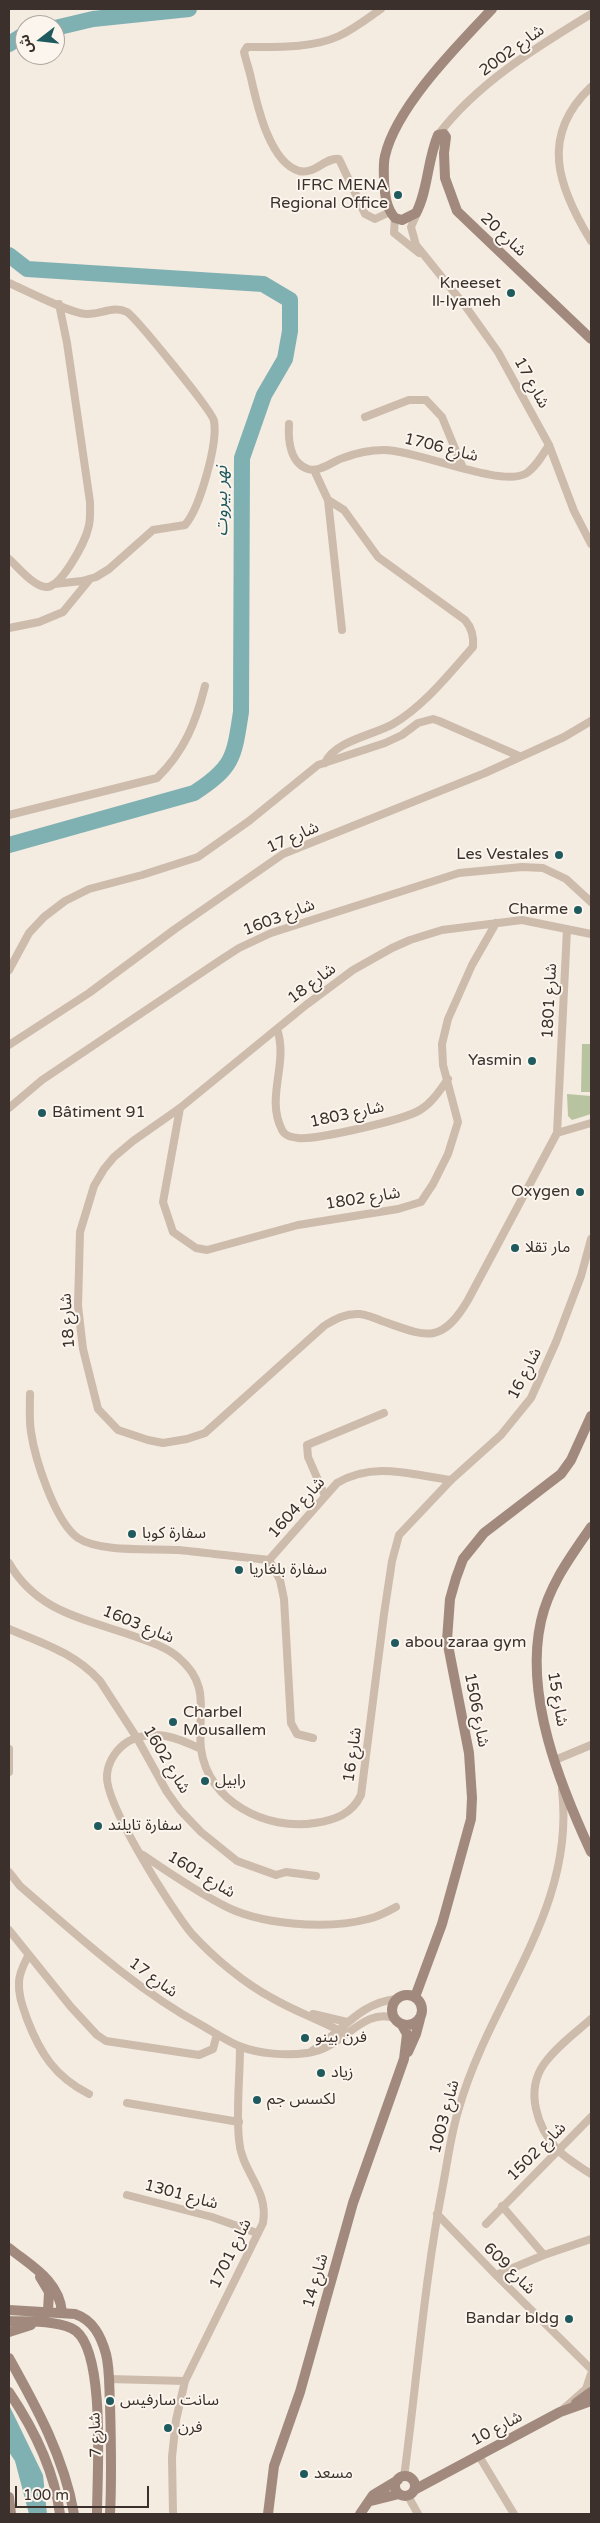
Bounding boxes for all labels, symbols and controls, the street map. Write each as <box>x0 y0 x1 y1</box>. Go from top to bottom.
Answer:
north arrow <box>15 15 65 65</box>
street label: شارع 2002 <box>476 21 548 81</box>
text: ش <box>15 32 37 56</box>
place label: IFRC MENA Regional Office <box>270 176 388 214</box>
marker: IFRC MENA Regional Office <box>392 189 404 201</box>
street label: شارع 20 <box>476 209 530 261</box>
place label: Kneeset Il-Iyameh <box>432 274 501 312</box>
marker: Kneeset Il-Iyameh <box>505 287 517 299</box>
street label: شارع 17 <box>509 354 553 412</box>
street label: شارع 1706 <box>402 430 480 466</box>
water label: نهر بيروت <box>211 466 233 536</box>
street label: شارع 17 <box>264 818 322 858</box>
place label: Les Vestales <box>456 845 549 865</box>
marker: Les Vestales <box>553 849 565 861</box>
street label: شارع 1603 <box>240 896 318 940</box>
place label: Charme <box>508 900 568 920</box>
marker: Charme <box>572 904 584 916</box>
street label: شارع 18 <box>284 960 340 1008</box>
street label: شارع 1801 <box>538 963 562 1039</box>
place label: Yasmin <box>468 1051 522 1071</box>
marker: Yasmin <box>526 1055 538 1067</box>
street label: شارع 1803 <box>308 1098 386 1132</box>
place label: Bâtiment 91 <box>52 1103 146 1123</box>
marker: Bâtiment 91 <box>36 1107 48 1119</box>
place label: Oxygen <box>511 1182 570 1202</box>
street label: شارع 1802 <box>324 1184 402 1214</box>
marker: Oxygen <box>574 1186 586 1198</box>
place label: مار تقلا <box>525 1238 570 1258</box>
marker: مار تقلا <box>509 1242 521 1254</box>
street label: شارع 18 <box>56 1293 80 1349</box>
street label: شارع 16 <box>504 1345 546 1403</box>
street label: شارع 1604 <box>265 1474 329 1542</box>
place label: سفارة كوبا <box>142 1524 206 1544</box>
marker: سفارة كوبا <box>126 1528 138 1540</box>
place label: سفارة بلغاريا <box>249 1560 327 1580</box>
marker: سفارة بلغاريا <box>233 1564 245 1576</box>
street label: شارع 1603 <box>99 1602 177 1648</box>
place label: abou zaraa gym <box>405 1633 526 1653</box>
marker: abou zaraa gym <box>389 1637 401 1649</box>
street label: شارع 15 <box>543 1670 571 1728</box>
street label: شارع 1506 <box>459 1671 493 1749</box>
place label: Charbel Mousallem <box>183 1703 266 1741</box>
marker: Charbel Mousallem <box>167 1716 179 1728</box>
street label: شارع 1602 <box>138 1723 194 1797</box>
street label: شارع 16 <box>340 1726 366 1784</box>
place label: رابيل <box>215 1771 246 1791</box>
marker: رابيل <box>199 1775 211 1787</box>
place label: سفارة تايلند <box>108 1816 182 1836</box>
marker: سفارة تايلند <box>92 1820 104 1832</box>
street label: شارع 1601 <box>164 1847 238 1903</box>
street label: شارع 17 <box>125 1954 181 2002</box>
place label: فرن بينو <box>315 2028 367 2048</box>
marker: فرن بينو <box>299 2032 311 2044</box>
place label: زياد <box>331 2063 353 2083</box>
marker: زياد <box>315 2067 327 2079</box>
street label: شارع 1003 <box>426 2078 464 2156</box>
place label: لكسس جم <box>267 2090 336 2110</box>
marker: لكسس جم <box>251 2094 263 2106</box>
street label: شارع 1502 <box>504 2119 570 2185</box>
street label: شارع 1301 <box>142 2176 220 2214</box>
street label: شارع 1701 <box>206 2216 256 2292</box>
street label: شارع 609 <box>479 2239 539 2299</box>
street label: شارع 14 <box>299 2252 333 2310</box>
place label: Bandar bldg <box>466 2309 559 2329</box>
marker: Bandar bldg <box>563 2313 575 2325</box>
place label: سانت سارفيس <box>120 2391 219 2411</box>
marker: سانت سارفيس <box>104 2395 116 2407</box>
street label: شارع 10 <box>468 2408 526 2450</box>
street label: شارع 7 <box>86 2412 106 2458</box>
place label: فرن <box>178 2418 202 2438</box>
marker: فرن <box>162 2422 174 2434</box>
place label: مسعد <box>314 2464 353 2484</box>
marker: مسعد <box>298 2468 310 2480</box>
scale bar <box>18 2476 151 2508</box>
text: 100 m <box>23 2486 69 2504</box>

